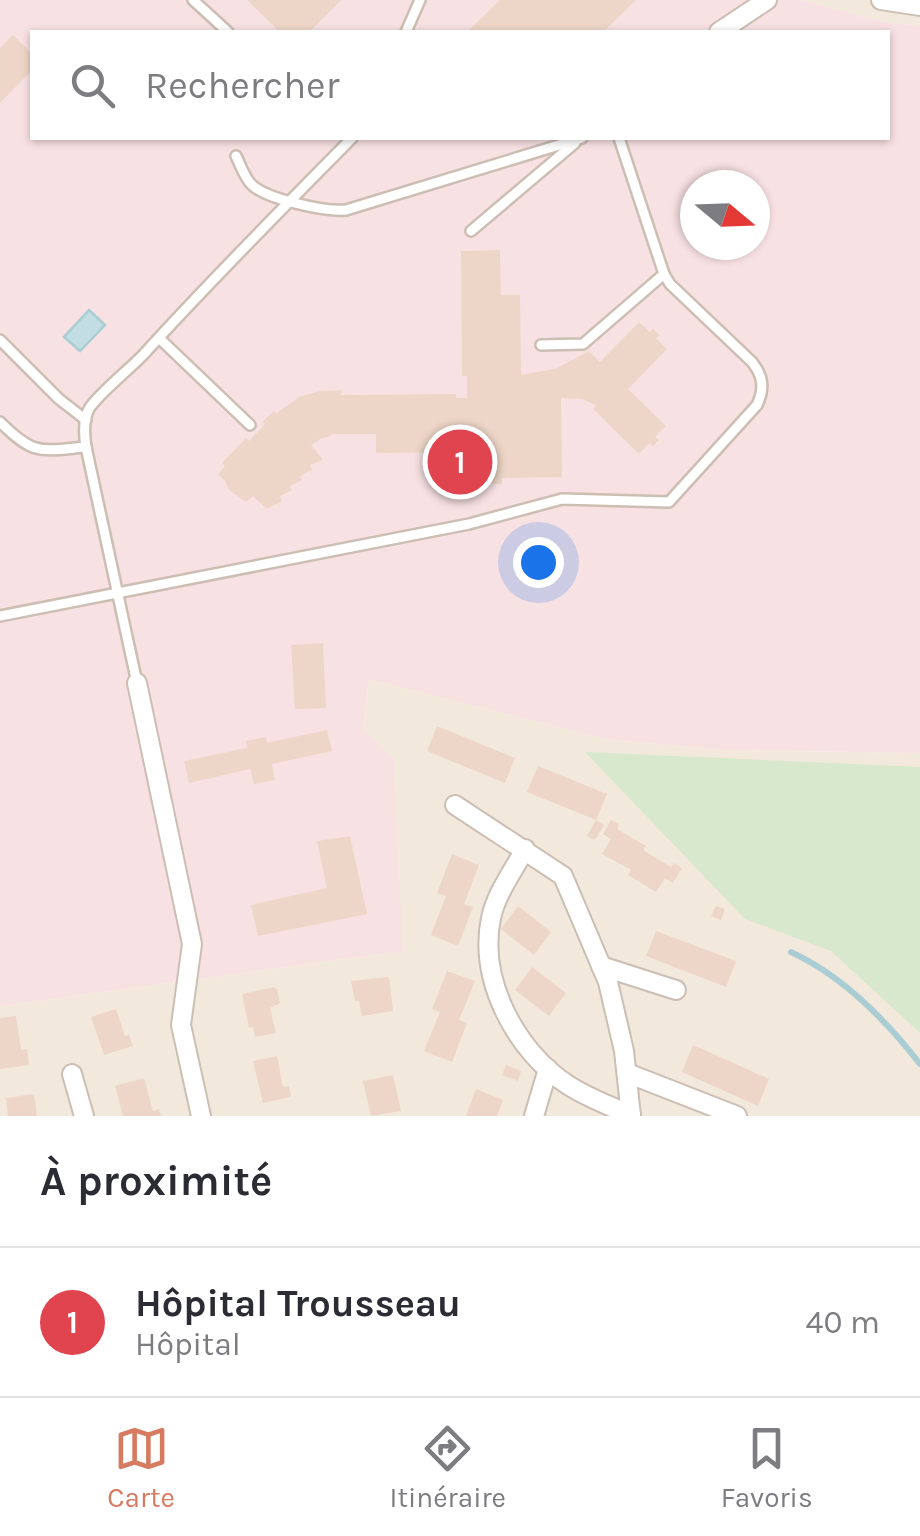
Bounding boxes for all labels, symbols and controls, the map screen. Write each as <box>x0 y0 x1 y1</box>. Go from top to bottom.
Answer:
search box <box>30 30 890 140</box>
icon: search <box>65 58 120 113</box>
text: Rechercher <box>145 63 339 108</box>
north arrow <box>680 170 770 260</box>
pin: 1 <box>428 424 492 500</box>
your location <box>513 537 564 588</box>
text: À proximité <box>40 1156 272 1206</box>
text: Hôpital Trousseau <box>135 1281 461 1326</box>
text: 1 <box>67 1304 78 1341</box>
text: 40 m <box>806 1304 880 1341</box>
text: Hôpital <box>135 1326 241 1363</box>
tab: Carte <box>107 1421 175 1514</box>
tab: Itinéraire <box>390 1421 506 1514</box>
tab: Favoris <box>721 1421 813 1514</box>

